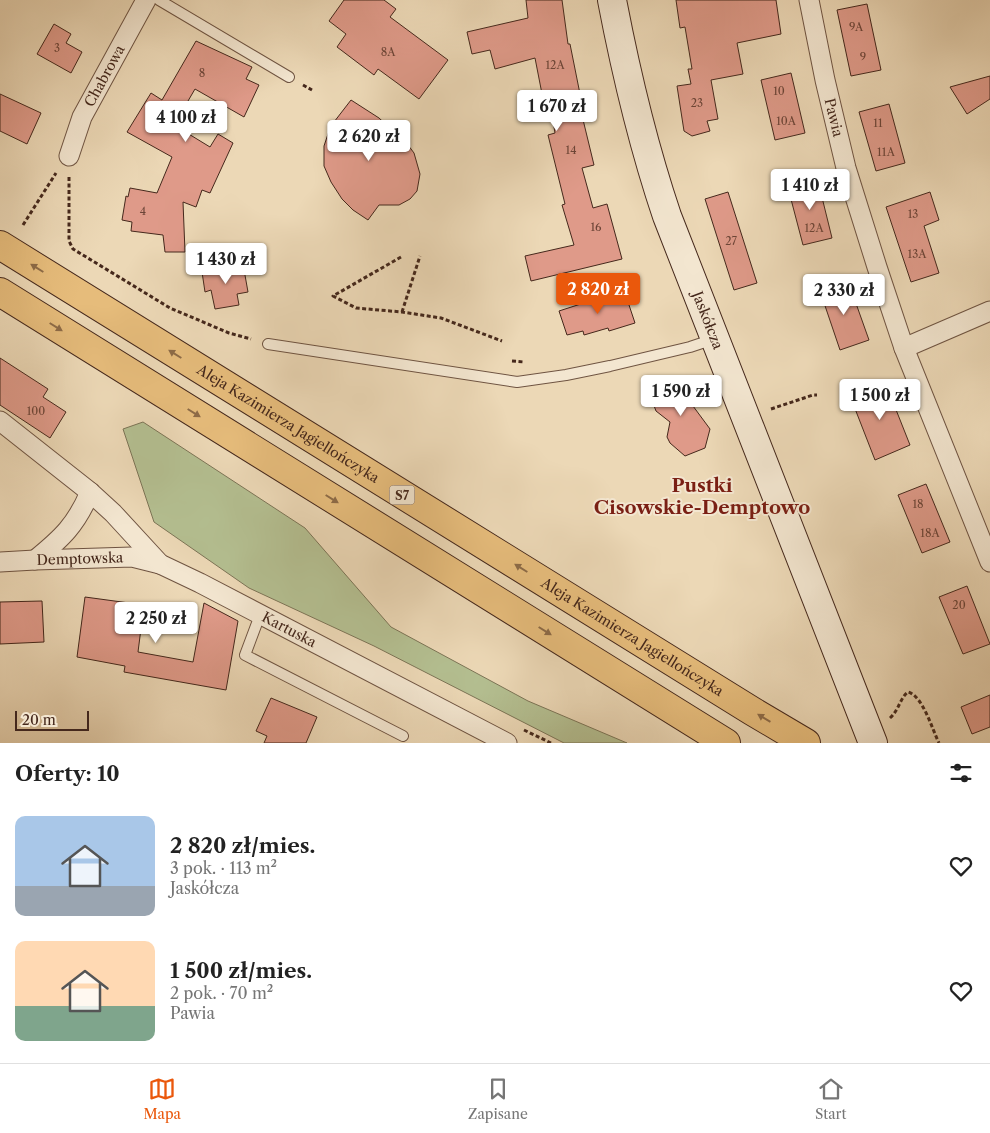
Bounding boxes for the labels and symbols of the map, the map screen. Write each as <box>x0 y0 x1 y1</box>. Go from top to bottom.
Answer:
house number: 9A <box>849 20 864 34</box>
house number: 3 <box>54 41 60 55</box>
street label: Chabrowa <box>80 41 129 110</box>
house number: 8A <box>381 45 396 59</box>
house number: 9 <box>860 50 866 64</box>
house number: 12A <box>545 58 565 72</box>
house number: 8 <box>199 66 205 80</box>
house number: 10 <box>773 84 785 98</box>
pin: 1 670 zł <box>505 90 609 132</box>
house number: 23 <box>691 96 703 110</box>
street label: Pawia <box>821 96 847 139</box>
pin: 4 100 zł <box>134 100 238 143</box>
house number: 10A <box>776 114 797 128</box>
house number: 11 <box>873 116 883 130</box>
pin: 2 620 zł <box>317 120 421 162</box>
house number: 14 <box>566 143 576 157</box>
house number: 11A <box>877 145 896 159</box>
pin: 1 410 zł <box>758 168 862 211</box>
house number: 4 <box>140 204 146 218</box>
house number: 13 <box>908 207 918 221</box>
house number: 16 <box>590 220 602 234</box>
house number: 12A <box>804 221 824 235</box>
house number: 27 <box>725 234 737 248</box>
pin: 1 430 zł <box>174 242 278 285</box>
house number: 13A <box>908 247 927 261</box>
one-way arrow <box>31 263 44 273</box>
pin: 2 820 zł <box>546 272 650 315</box>
pin: 2 330 zł <box>792 274 896 316</box>
street label: Jaskółcza <box>688 287 727 352</box>
one-way arrow <box>50 322 63 332</box>
one-way arrow <box>169 349 182 358</box>
street label: Aleja Kazimierza Jagiellończyka <box>193 360 383 487</box>
pin: 1 590 zł <box>629 374 733 417</box>
pin: 1 500 zł <box>828 378 932 421</box>
house number: 100 <box>27 404 45 418</box>
one-way arrow <box>188 408 201 417</box>
district label: Pustki Cisowskie-Demptowo <box>594 474 810 519</box>
road number: S7 <box>390 486 414 504</box>
one-way arrow <box>326 494 339 503</box>
house number: 18 <box>912 497 924 511</box>
house number: 18A <box>920 526 940 540</box>
street label: Demptowska <box>36 548 124 569</box>
one-way arrow <box>515 564 528 573</box>
street label: Aleja Kazimierza Jagiellończyka <box>537 573 727 700</box>
house number: 20 <box>952 598 966 612</box>
pin: 2 250 zł <box>104 602 208 644</box>
street label: Kartuska <box>259 608 320 651</box>
one-way arrow <box>538 626 551 635</box>
scale bar <box>15 708 89 731</box>
one-way arrow <box>757 714 770 723</box>

